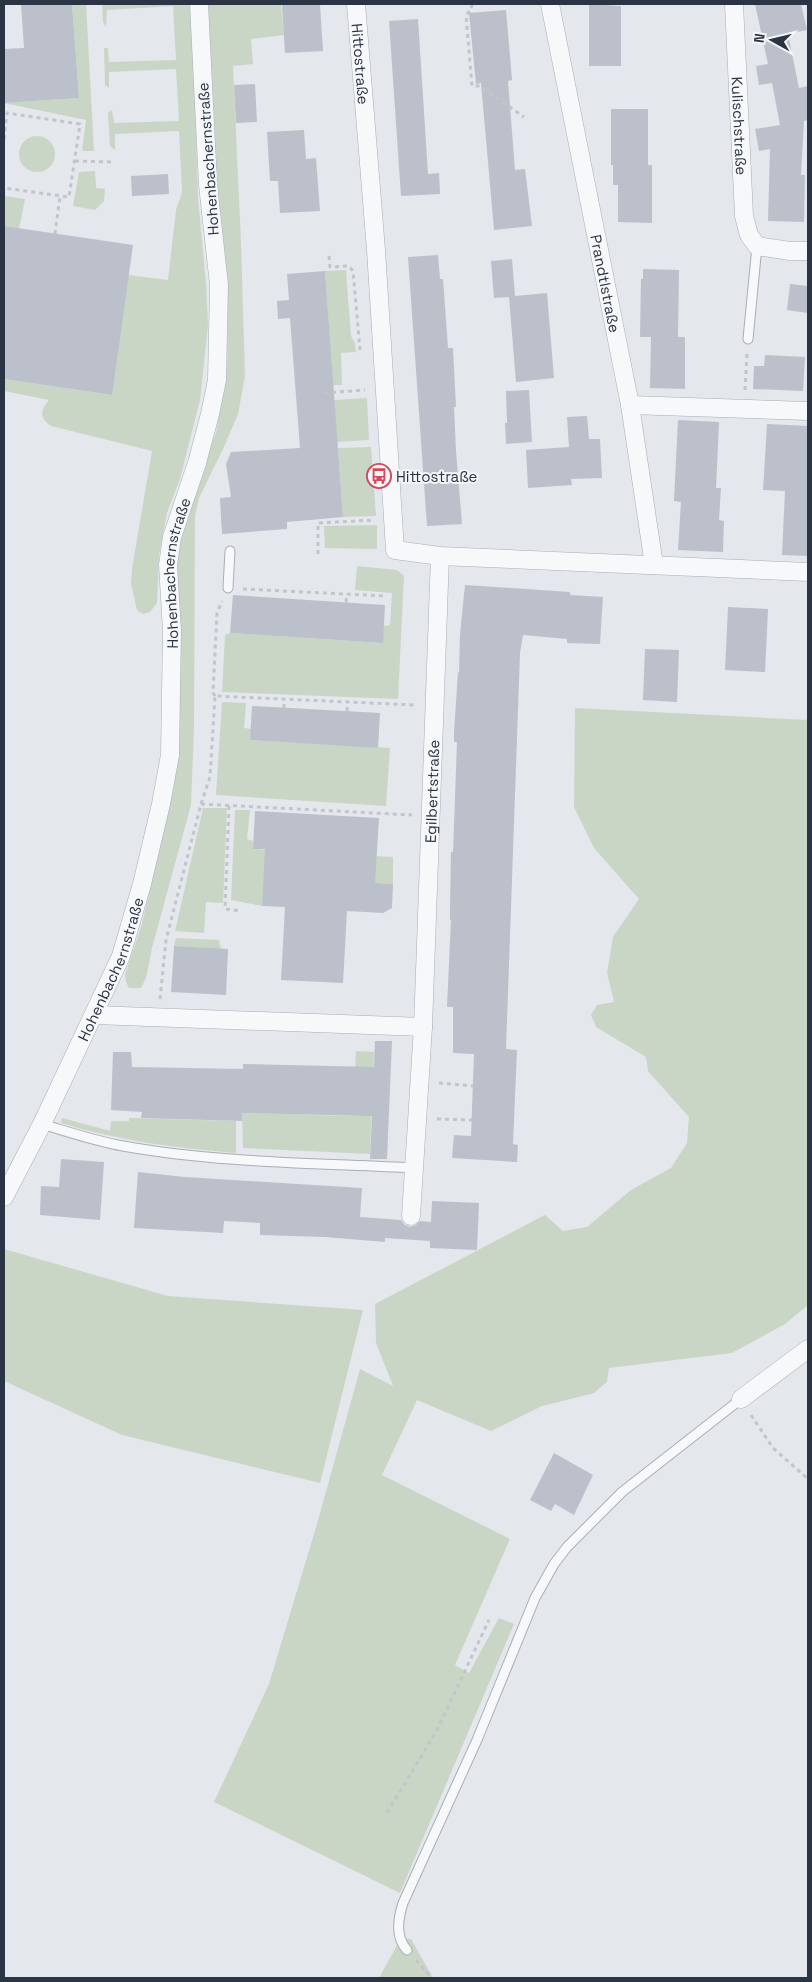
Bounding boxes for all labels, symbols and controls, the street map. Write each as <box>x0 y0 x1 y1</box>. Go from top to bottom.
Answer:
north arrow <box>747 15 797 65</box>
street label: Hittostraße <box>348 22 374 105</box>
text: N <box>750 32 769 44</box>
street label: Kulischstraße <box>728 76 752 176</box>
street label: Hohenbachernstraße <box>193 82 223 236</box>
street label: Prandtlstraße <box>587 233 625 334</box>
bus stop icon: Hittostraße <box>366 463 392 489</box>
place label: Hittostraße <box>396 467 478 486</box>
street label: Hohenbachernstraße <box>158 495 194 649</box>
street label: Egilbertstraße <box>420 739 443 843</box>
street label: Hohenbachernstraße <box>73 895 147 1044</box>

